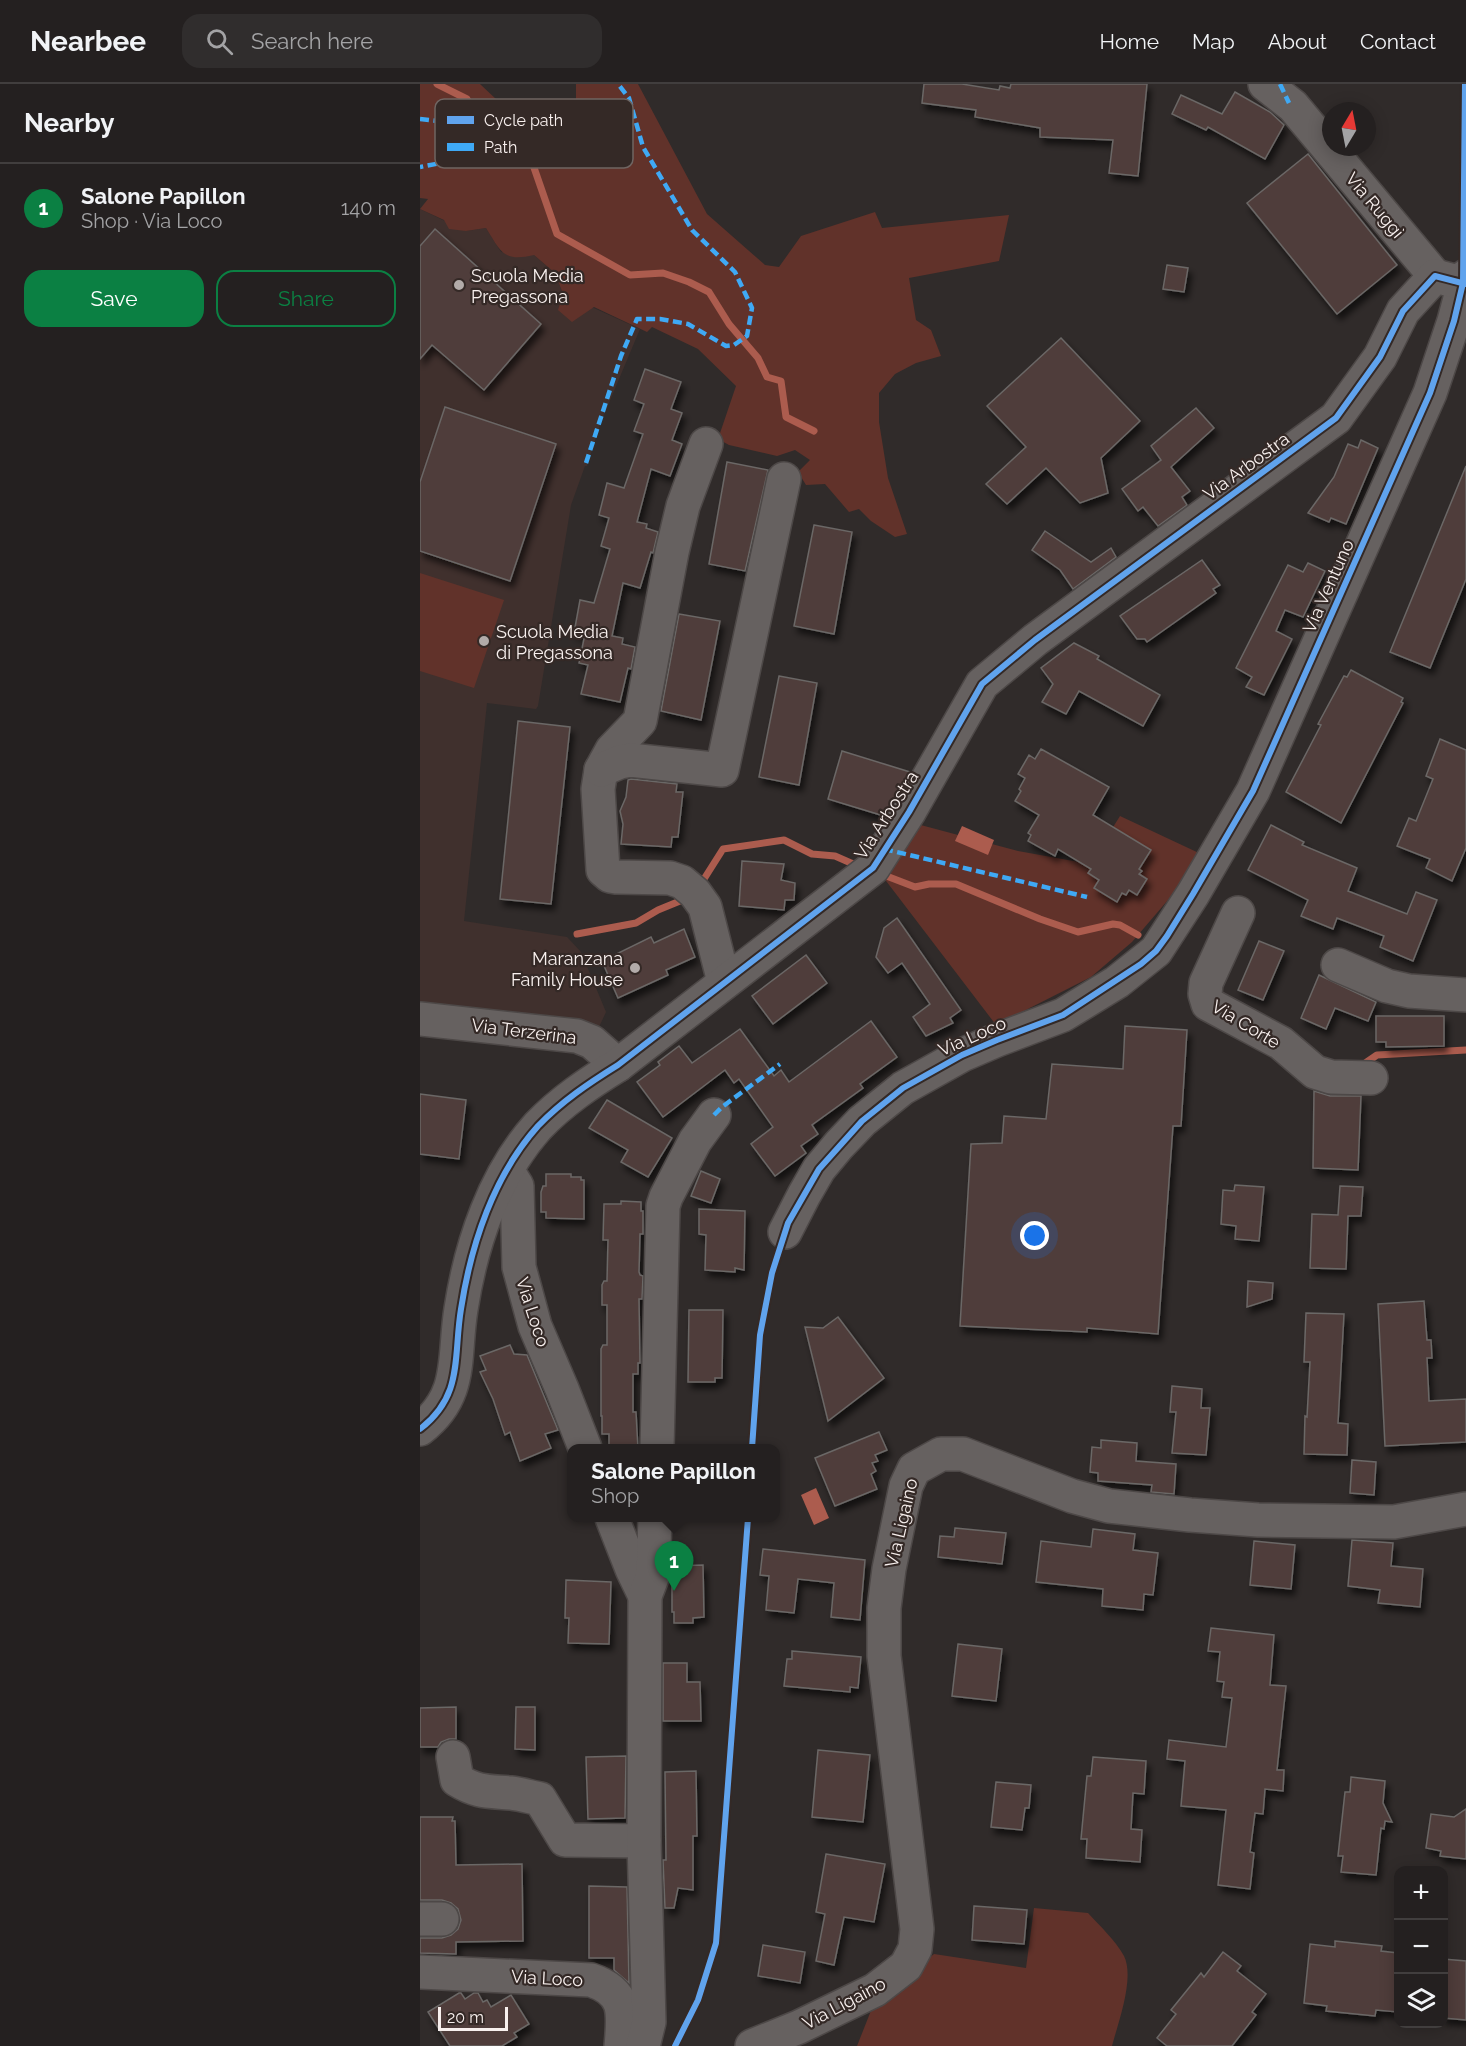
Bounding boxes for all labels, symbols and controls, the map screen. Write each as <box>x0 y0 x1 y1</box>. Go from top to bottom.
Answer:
search box <box>182 14 602 68</box>
text: Nearbee <box>30 25 146 58</box>
icon: search <box>203 25 236 58</box>
text: Search here <box>251 28 373 54</box>
text: Home <box>1100 29 1159 54</box>
text: Map <box>1192 29 1235 54</box>
text: About <box>1268 29 1327 54</box>
text: Contact <box>1360 29 1436 54</box>
legend <box>435 99 633 168</box>
north arrow <box>1322 102 1376 156</box>
text: Nearby <box>24 108 114 138</box>
text: Cycle path <box>484 111 563 130</box>
text: Path <box>484 138 517 157</box>
street label: Via Ruggì <box>1342 168 1408 242</box>
text: Salone Papillon <box>81 183 245 209</box>
text: 1 <box>39 196 48 220</box>
text: 140 m <box>341 196 396 220</box>
text: Shop · Via Loco <box>81 209 222 233</box>
place label: Scuola Media Pregassona <box>471 265 584 307</box>
button: Save <box>24 270 204 327</box>
button: Share <box>216 270 396 327</box>
marker: Scuola Media Pregassona <box>452 278 466 292</box>
street label: Via Arbostra <box>1199 428 1293 504</box>
street label: Via Ventuno <box>1298 536 1358 636</box>
place label: Scuola Media di Pregassona <box>496 621 613 663</box>
marker: Scuola Media di Pregassona <box>477 634 491 648</box>
street label: Via Arbostra <box>850 767 922 863</box>
place label: Maranzana Family House <box>511 948 623 990</box>
marker: Maranzana Family House <box>628 961 642 975</box>
street label: Via Corte <box>1208 995 1284 1053</box>
street label: Via Loco <box>935 1012 1009 1060</box>
street label: Via Terzerina <box>470 1014 578 1048</box>
your location <box>1020 1221 1049 1250</box>
street label: Via Loco <box>512 1274 554 1350</box>
popup <box>567 1444 780 1522</box>
text: Salone Papillon <box>591 1458 756 1484</box>
street label: Via Ligaino <box>881 1476 922 1570</box>
text: Shop <box>591 1484 639 1508</box>
pin: 1 <box>654 1542 694 1591</box>
map controls <box>1394 1866 1448 2028</box>
button: + <box>1394 1866 1448 1920</box>
button: − <box>1394 1920 1448 1974</box>
street label: Via Loco <box>510 1966 584 1990</box>
street label: Via Ligaino <box>799 1972 889 2034</box>
button: layers <box>1394 1974 1448 2028</box>
scale bar <box>438 2004 508 2032</box>
text: 20 m <box>447 2008 484 2027</box>

